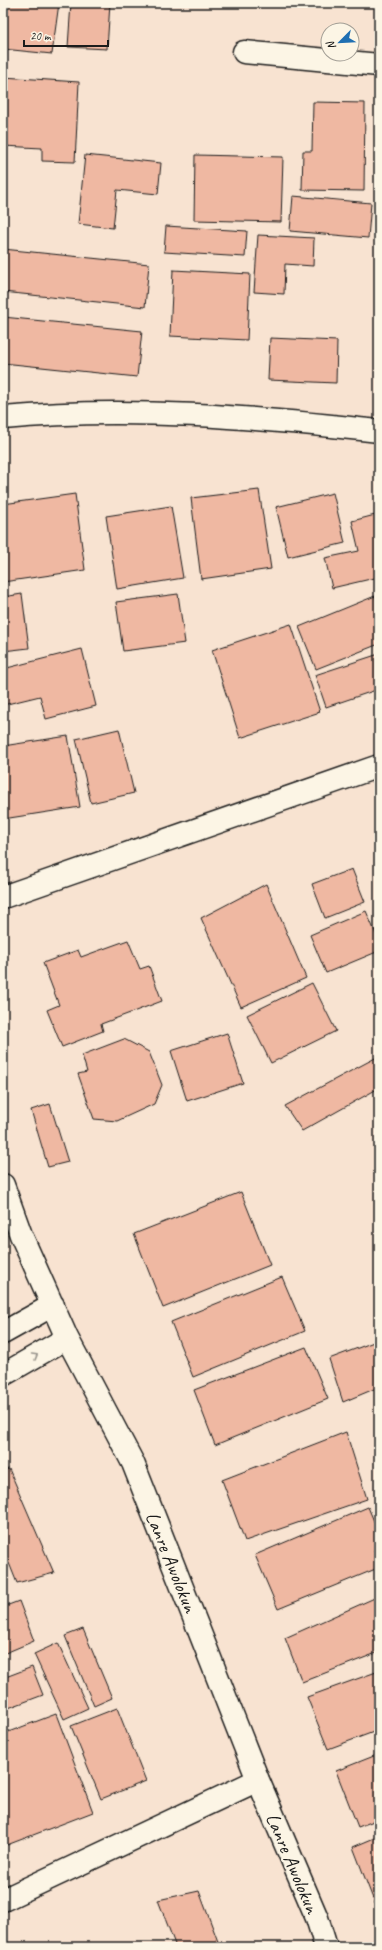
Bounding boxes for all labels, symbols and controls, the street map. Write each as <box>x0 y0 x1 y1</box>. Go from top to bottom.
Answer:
scale bar <box>24 22 108 48</box>
north arrow <box>320 22 360 62</box>
text: 20 m <box>30 28 52 44</box>
text: N <box>322 38 339 52</box>
one-way arrow <box>31 1354 38 1361</box>
street label: Lanre Awolokun <box>140 1508 203 1617</box>
street label: Lanre Awolokun <box>260 1809 325 1918</box>

